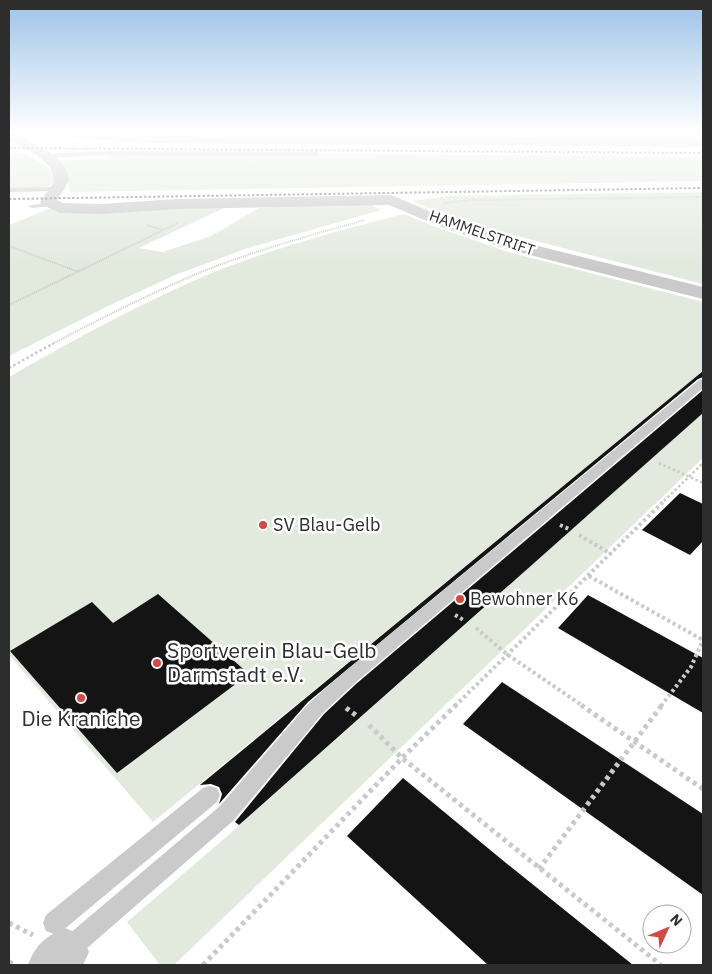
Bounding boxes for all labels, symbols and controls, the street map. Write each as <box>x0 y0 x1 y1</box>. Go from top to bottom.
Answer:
street label: HAMMELSTRIFT <box>427 206 538 260</box>
place label: SV Blau-Gelb <box>273 513 380 536</box>
marker: SV Blau-Gelb <box>257 519 269 531</box>
place label: Bewohner K6 <box>470 587 579 610</box>
marker: Bewohner K6 <box>454 593 466 605</box>
place label: Sportverein Blau-Gelb Darmstadt e.V. <box>167 636 377 688</box>
marker: Sportverein Blau-Gelb Darmstadt e.V. <box>151 657 163 669</box>
marker: Die Kraniche <box>75 692 87 704</box>
place label: Die Kraniche <box>22 704 140 732</box>
north arrow <box>642 904 692 954</box>
text: N <box>666 910 686 930</box>

